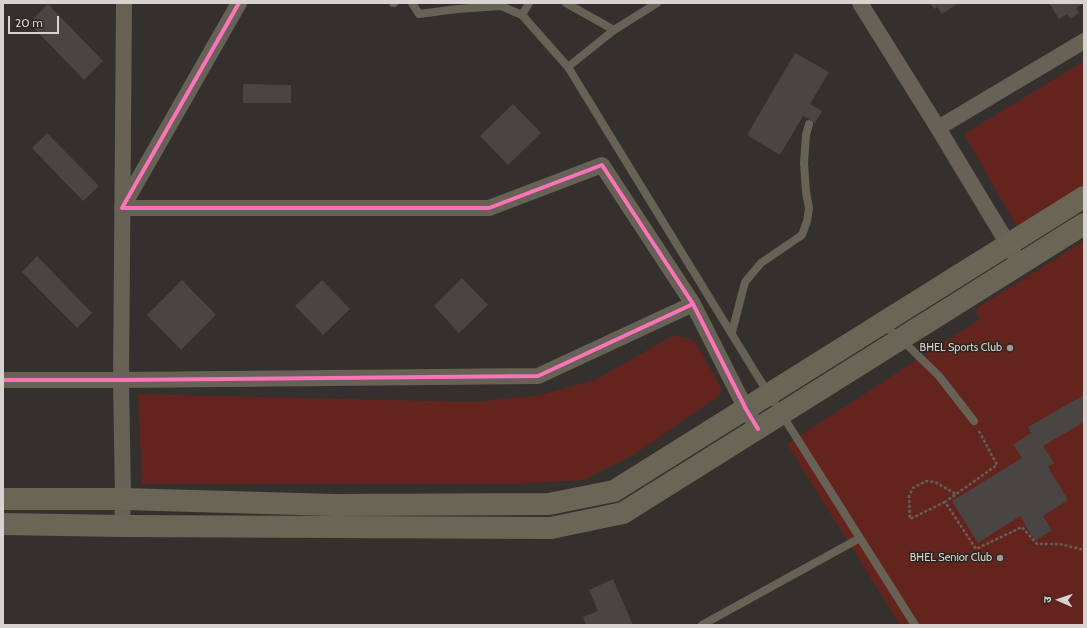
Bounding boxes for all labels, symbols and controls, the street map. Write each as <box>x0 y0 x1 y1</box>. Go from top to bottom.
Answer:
scale bar <box>10 8 61 34</box>
text: 20 m <box>15 15 43 30</box>
place label: BHEL Sports Club <box>920 341 1002 355</box>
marker: BHEL Sports Club <box>1005 343 1015 353</box>
place label: BHEL Senior Club <box>910 551 992 565</box>
marker: BHEL Senior Club <box>995 553 1005 563</box>
north arrow <box>1039 580 1079 620</box>
text: उ <box>1040 596 1054 603</box>

